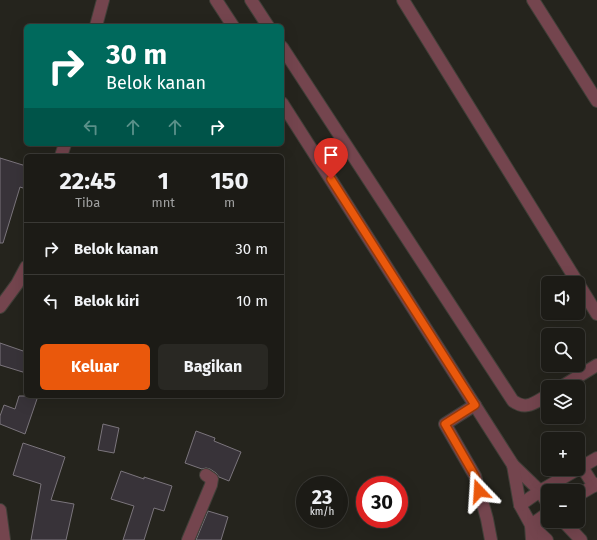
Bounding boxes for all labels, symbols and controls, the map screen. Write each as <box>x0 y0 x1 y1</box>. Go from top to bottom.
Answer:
text: 30 m <box>106 38 167 71</box>
icon: right <box>40 40 92 92</box>
text: Belok kanan <box>106 72 206 94</box>
icon: left <box>80 116 102 138</box>
icon: ahead <box>122 116 144 138</box>
icon: ahead <box>164 116 186 138</box>
icon: right <box>206 116 228 138</box>
pin <box>314 138 348 179</box>
icon: arrive <box>320 144 342 166</box>
text: 22:45 <box>59 167 116 195</box>
text: 1 <box>158 167 169 195</box>
text: 150 <box>210 167 249 195</box>
text: Tiba <box>75 195 100 210</box>
text: mnt <box>152 195 175 210</box>
text: m <box>224 195 235 210</box>
icon: right <box>40 238 62 260</box>
text: Belok kanan <box>74 240 158 258</box>
text: 30 m <box>235 240 268 258</box>
map controls <box>541 276 585 528</box>
button: sound <box>541 276 585 320</box>
icon: left <box>40 290 62 312</box>
text: Belok kiri <box>74 292 139 310</box>
text: 10 m <box>236 292 268 310</box>
button: search <box>541 328 585 372</box>
button: Keluar <box>40 344 150 390</box>
button: Bagikan <box>158 344 268 390</box>
button: layers <box>541 380 585 424</box>
button: + <box>541 432 585 476</box>
position arrow <box>458 470 500 512</box>
speed limit sign: 30 <box>356 476 408 528</box>
button: − <box>541 484 585 528</box>
text: 23 <box>312 485 332 509</box>
text: km/h <box>310 506 334 518</box>

